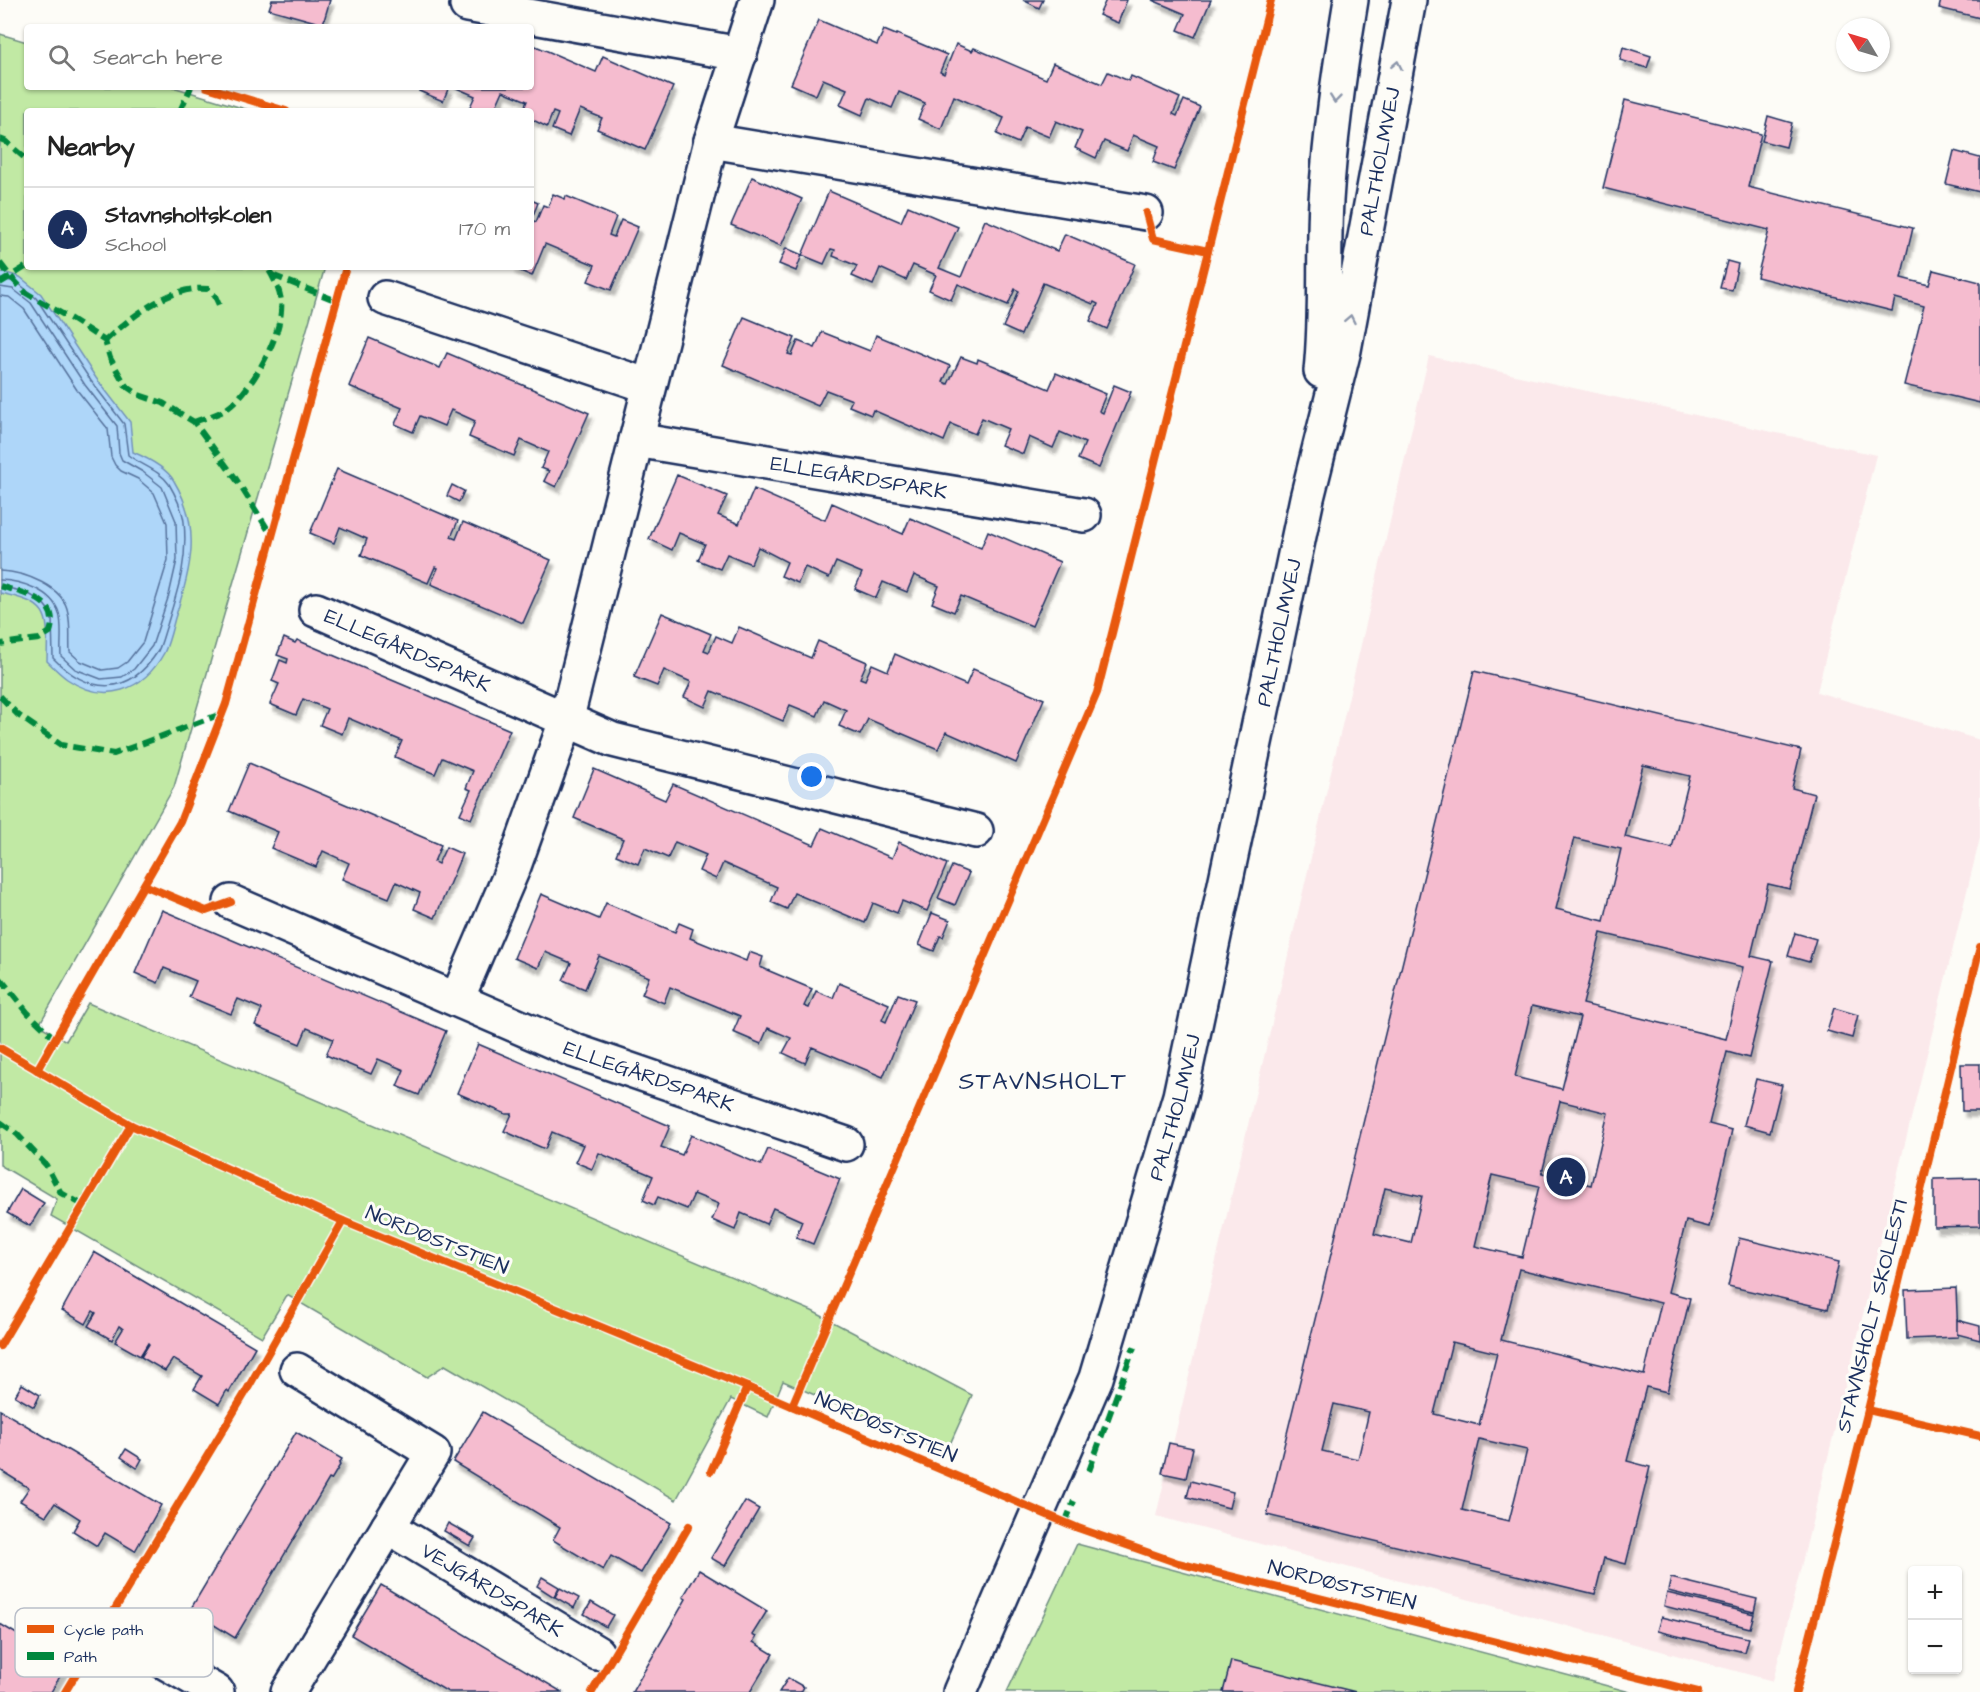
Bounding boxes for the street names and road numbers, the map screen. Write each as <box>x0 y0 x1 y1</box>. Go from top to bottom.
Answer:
street label: PALTHOLMVEJ <box>1351 85 1407 238</box>
street label: ELLEGÅRDSPARK <box>768 448 950 506</box>
street label: PALTHOLMVEJ <box>1249 556 1308 709</box>
street label: ELLEGÅRDSPARK <box>320 601 496 699</box>
street label: PALTHOLMVEJ <box>1141 1032 1207 1184</box>
street label: ELLEGÅRDSPARK <box>559 1033 738 1119</box>
street label: STAVNSHOLT SKOLESTI <box>1829 1196 1915 1436</box>
street label: NORDØSTSTIEN <box>361 1198 513 1282</box>
street label: NORDØSTSTIEN <box>810 1384 962 1470</box>
street label: VEJGÅRDSPARK <box>416 1536 569 1644</box>
street label: NORDØSTSTIEN <box>1265 1553 1419 1617</box>

